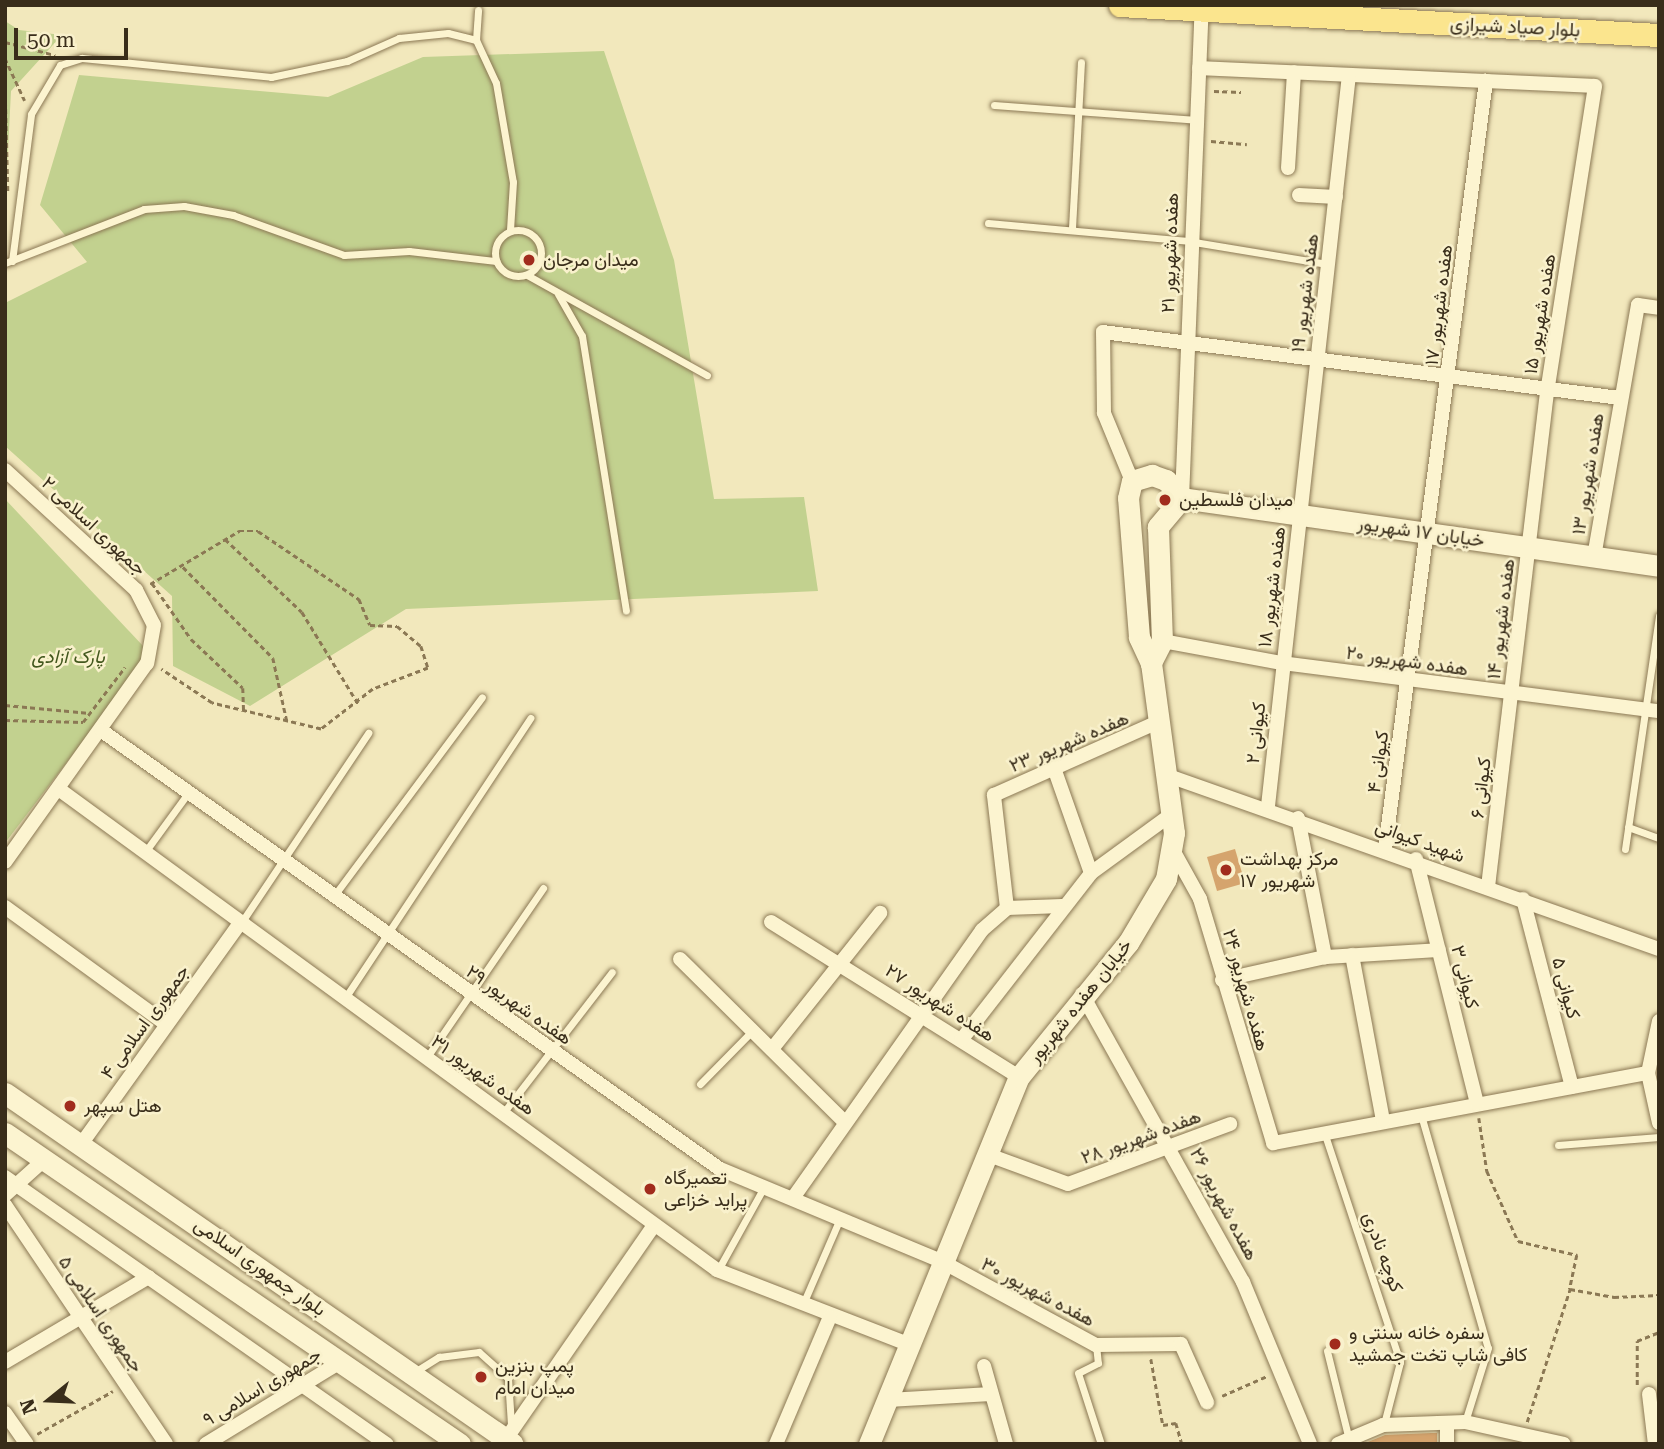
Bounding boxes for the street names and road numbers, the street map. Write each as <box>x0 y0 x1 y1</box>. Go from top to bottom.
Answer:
street label: بلوار صیاد شیرازی <box>1449 12 1581 42</box>
street label: هفده شهریور ۲۱ <box>1157 192 1183 314</box>
street label: هفده شهریور ۱۹ <box>1286 232 1324 354</box>
street label: هفده شهریور ۱۷ <box>1420 243 1458 367</box>
street label: هفده شهریور ۱۵ <box>1519 252 1561 376</box>
street label: هفده شهریور ۱۳ <box>1567 412 1609 536</box>
street label: جمهوری اسلامی ۲ <box>37 472 151 580</box>
street label: خیابان ۱۷ شهریور <box>1356 512 1486 552</box>
street label: هفده شهریور ۱۸ <box>1253 525 1291 649</box>
street label: هفده شهریور ۱۴ <box>1482 557 1520 681</box>
street label: هفده شهریور ۲۰ <box>1345 641 1469 681</box>
street label: کیوانی ۲ <box>1241 701 1271 765</box>
street label: هفده شهریور ۲۳ <box>1006 707 1132 777</box>
street label: کیوانی ۴ <box>1362 729 1394 795</box>
street label: کیوانی ۶ <box>1466 756 1496 820</box>
street label: شهید کیوانی <box>1372 814 1468 868</box>
street label: هفده شهریور ۲۴ <box>1218 926 1274 1054</box>
street label: خیابان هفده شهریور <box>1023 934 1137 1068</box>
street label: کیوانی ۳ <box>1446 943 1484 1011</box>
street label: کیوانی ۵ <box>1547 955 1585 1021</box>
street label: هفده شهریور ۲۷ <box>881 959 999 1047</box>
street label: جمهوری اسلامی ۴ <box>96 960 194 1084</box>
street label: هفده شهریور ۲۹ <box>462 960 576 1050</box>
street label: هفده شهریور ۳۱ <box>427 1030 539 1120</box>
street label: هفده شهریور ۲۸ <box>1078 1105 1204 1169</box>
street label: هفده شهریور ۲۶ <box>1185 1144 1263 1264</box>
street label: کوچه نادری <box>1358 1209 1408 1295</box>
street label: بلوار جمهوری اسلامی <box>190 1213 330 1321</box>
street label: جمهوری اسلامی ۵ <box>54 1251 148 1377</box>
street label: هفده شهریور ۳۰ <box>977 1252 1099 1332</box>
street label: جمهوری اسلامی ۹ <box>199 1343 325 1431</box>

